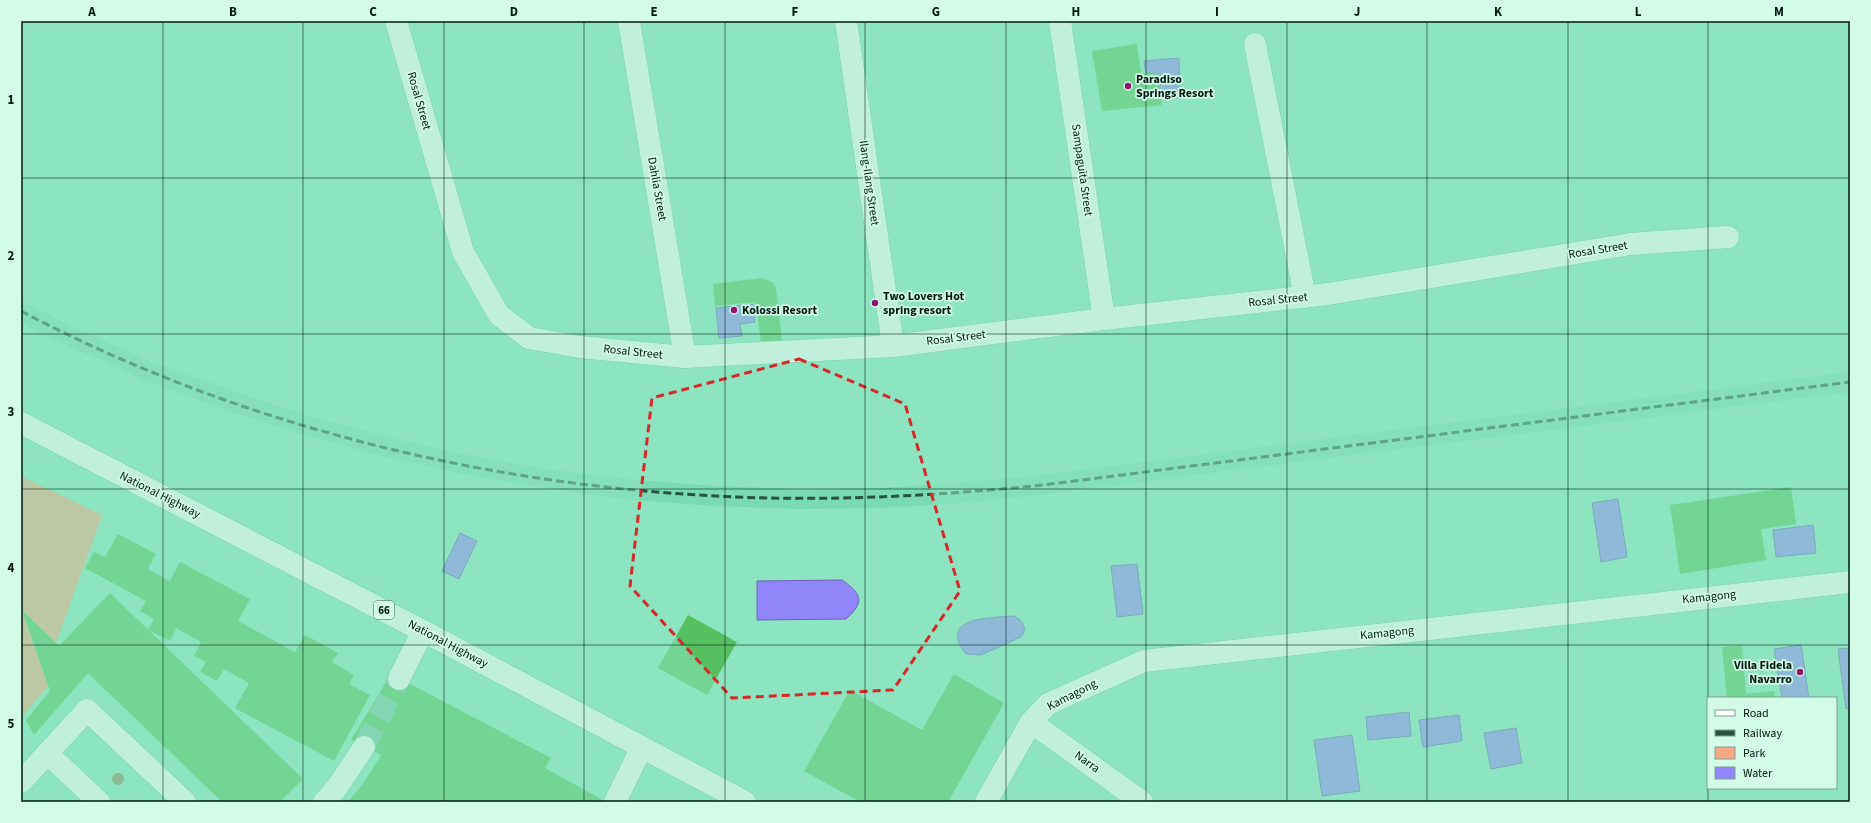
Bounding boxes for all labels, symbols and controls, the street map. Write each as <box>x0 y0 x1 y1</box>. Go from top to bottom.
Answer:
text: A <box>87 3 96 21</box>
text: B <box>229 3 237 21</box>
text: C <box>369 3 377 21</box>
text: D <box>510 3 518 21</box>
text: E <box>650 3 658 21</box>
text: F <box>792 3 799 21</box>
text: G <box>932 3 940 21</box>
text: H <box>1072 3 1080 21</box>
text: I <box>1215 3 1219 21</box>
text: J <box>1354 3 1360 21</box>
text: K <box>1494 3 1503 21</box>
text: L <box>1635 3 1642 21</box>
text: M <box>1774 3 1784 21</box>
street label: Rosal Street <box>403 70 435 132</box>
place label: Paradiso Springs Resort <box>1136 71 1214 102</box>
marker: Paradiso Springs Resort <box>1123 81 1133 91</box>
text: 1 <box>8 91 15 109</box>
street label: Sampaguita Street <box>1067 123 1097 217</box>
street label: Ilang-Ilang Street <box>855 139 883 227</box>
street label: Dahlia Street <box>643 156 671 222</box>
street label: Rosal Street <box>1567 237 1629 263</box>
text: 2 <box>8 247 15 265</box>
place label: Two Lovers Hot spring resort <box>883 288 964 319</box>
street label: Rosal Street <box>1247 288 1309 312</box>
marker: Two Lovers Hot spring resort <box>870 298 880 308</box>
place label: Kolossi Resort <box>742 302 817 319</box>
marker: Kolossi Resort <box>729 305 739 315</box>
street label: Rosal Street <box>925 326 987 350</box>
street label: Rosal Street <box>602 340 664 364</box>
text: 3 <box>8 403 15 421</box>
street label: National Highway <box>117 467 204 523</box>
text: 4 <box>8 559 15 577</box>
street label: Kamagong <box>1681 586 1737 608</box>
road number: 66 <box>374 601 394 619</box>
street label: National Highway <box>405 616 492 673</box>
street label: Kamagong <box>1359 622 1415 644</box>
place label: Villa Fidela Navarro <box>1733 657 1792 688</box>
marker: Villa Fidela Navarro <box>1795 667 1805 677</box>
street label: Kamagong <box>1044 675 1100 715</box>
legend <box>1707 697 1837 789</box>
text: Road <box>1743 705 1769 722</box>
text: 5 <box>8 715 15 733</box>
text: Railway <box>1743 725 1782 742</box>
text: Park <box>1743 745 1765 762</box>
street label: Narra <box>1071 747 1103 777</box>
text: Water <box>1743 765 1773 782</box>

